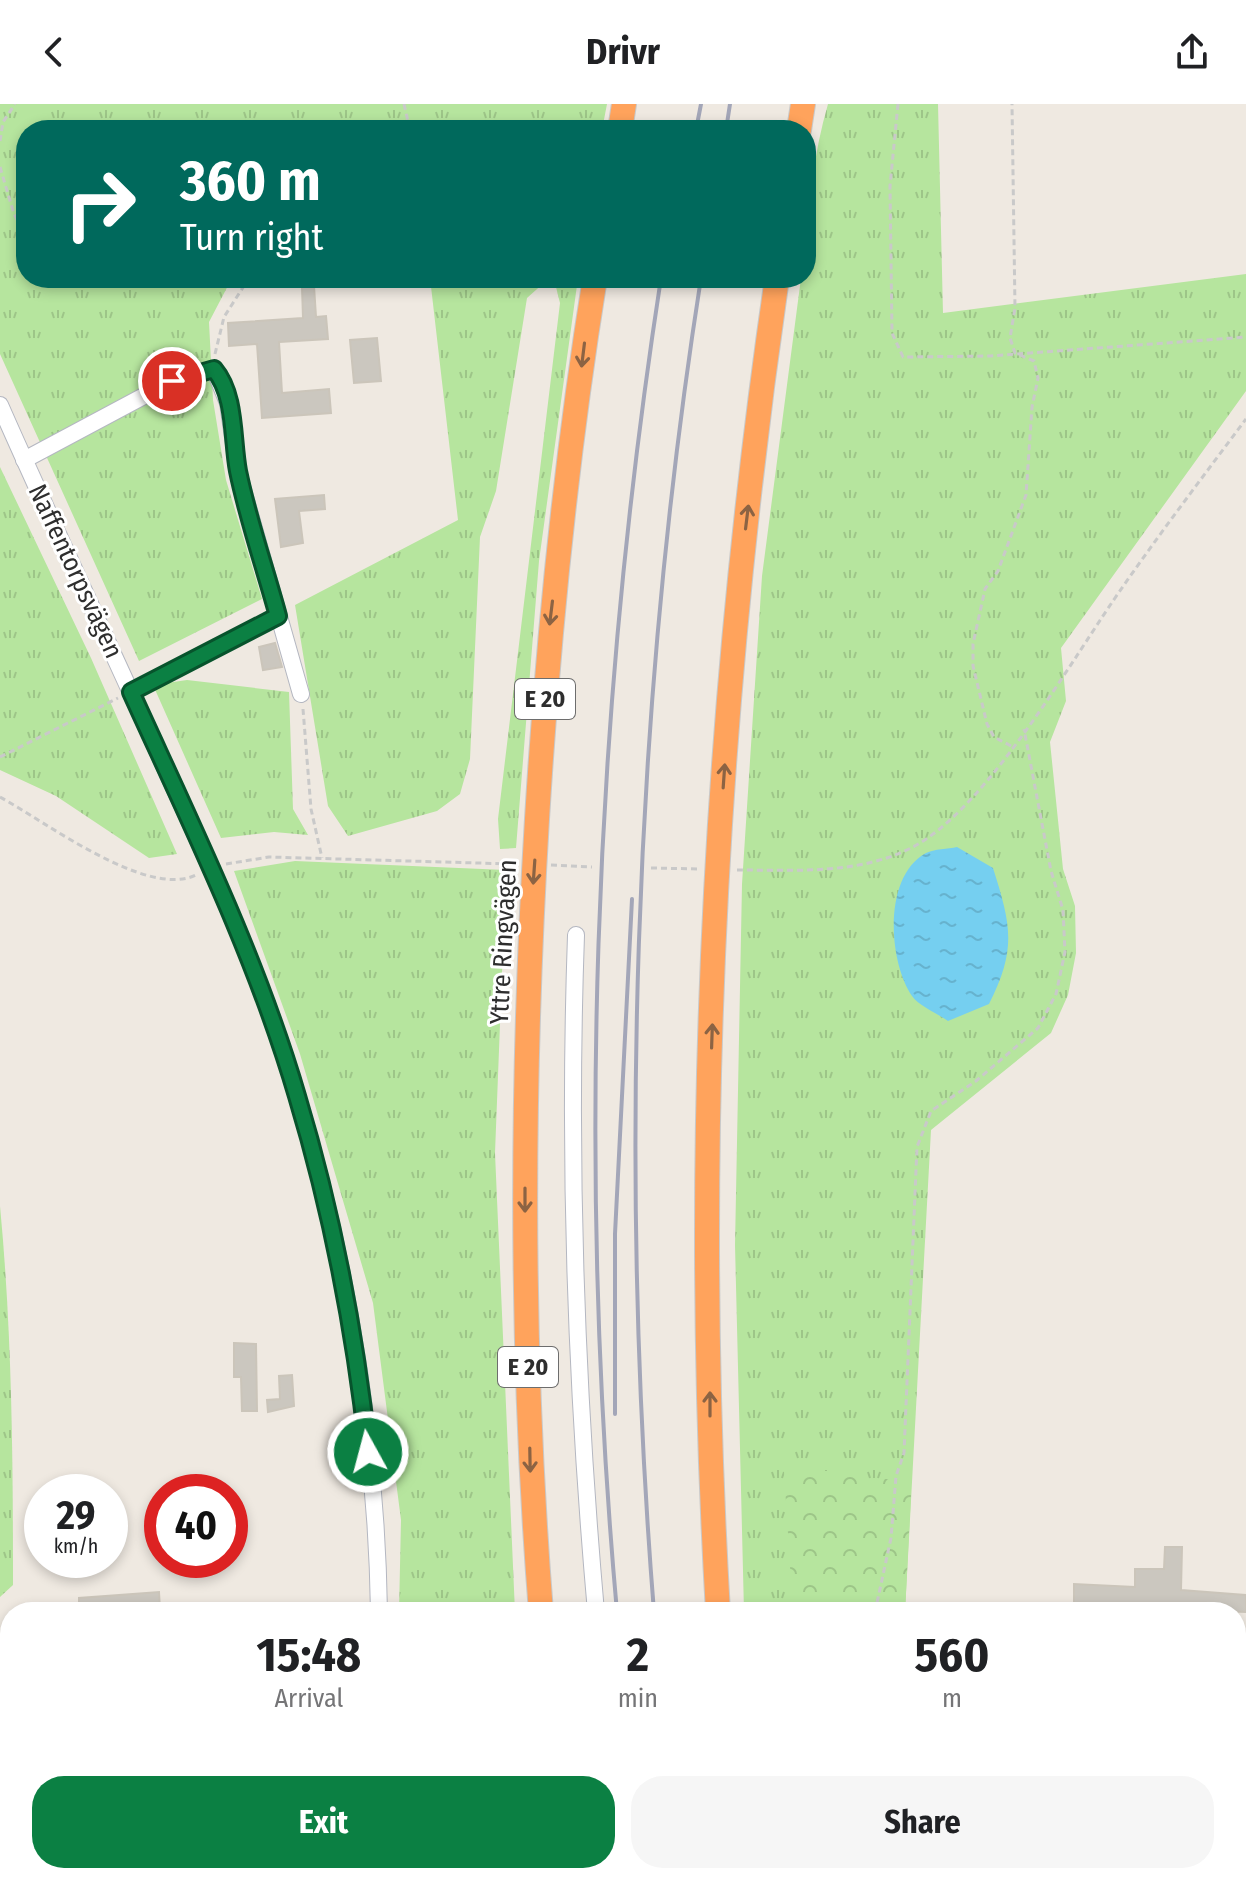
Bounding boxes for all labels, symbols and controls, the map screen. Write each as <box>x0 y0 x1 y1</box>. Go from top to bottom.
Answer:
icon: back <box>32 30 76 74</box>
text: Drivr <box>586 30 660 74</box>
icon: share <box>1170 30 1214 74</box>
text: 360 m <box>180 148 321 215</box>
icon: right <box>48 152 152 256</box>
text: Turn right <box>180 216 323 260</box>
one-way arrow <box>576 341 591 368</box>
pin <box>138 347 206 415</box>
icon: arrive <box>150 359 194 403</box>
street label: Naffentorpsvägen <box>22 479 129 663</box>
one-way arrow <box>740 505 755 531</box>
one-way arrow <box>543 600 558 625</box>
road number: E 20 <box>515 679 575 719</box>
one-way arrow <box>717 763 732 790</box>
one-way arrow <box>526 858 541 885</box>
street label: Yttre Ringvägen <box>484 859 523 1025</box>
one-way arrow <box>704 1023 719 1050</box>
one-way arrow <box>517 1186 533 1213</box>
road number: E 20 <box>498 1347 558 1387</box>
one-way arrow <box>702 1391 718 1418</box>
position arrow <box>326 1410 410 1494</box>
one-way arrow <box>522 1446 538 1473</box>
speed limit sign: 40 <box>144 1474 248 1578</box>
text: 29 <box>56 1492 95 1540</box>
text: km/h <box>54 1534 98 1558</box>
text: 15:48 <box>257 1626 361 1684</box>
text: 2 <box>627 1626 649 1684</box>
text: 560 <box>915 1626 989 1684</box>
text: Arrival <box>274 1683 343 1714</box>
text: min <box>618 1683 658 1714</box>
text: m <box>942 1683 962 1714</box>
button: Exit <box>32 1776 615 1868</box>
button: Share <box>631 1776 1214 1868</box>

